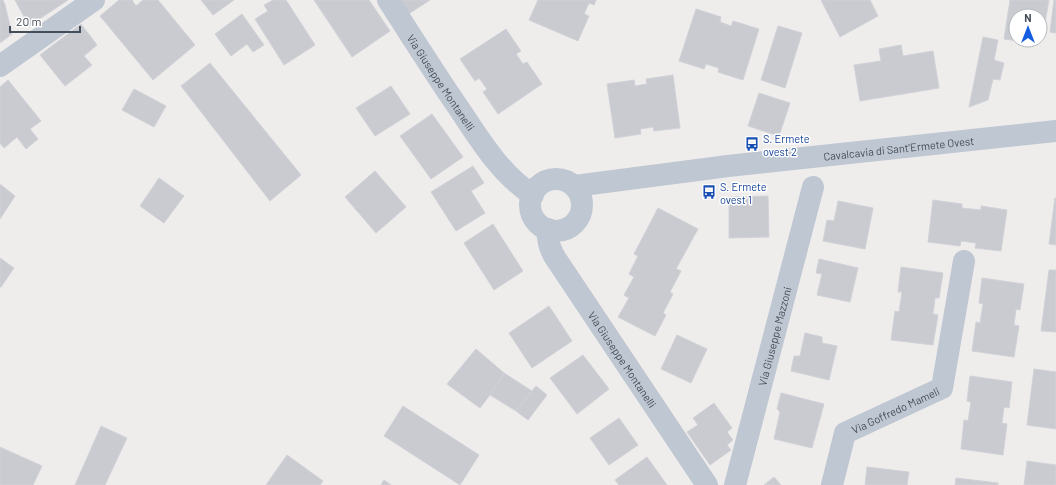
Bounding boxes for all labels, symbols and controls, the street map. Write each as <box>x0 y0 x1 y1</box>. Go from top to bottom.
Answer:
scale bar <box>10 8 80 34</box>
north arrow <box>1008 8 1048 48</box>
text: N <box>1024 11 1032 24</box>
text: 20 m <box>16 14 42 28</box>
street label: Via Giuseppe Montanelli <box>405 31 478 133</box>
place label: S. Ermete ovest 2 <box>763 132 810 158</box>
street label: Cavalcavia di Sant'Ermete Ovest <box>823 133 975 162</box>
bus stop icon: S. Ermete ovest 2 <box>744 136 760 152</box>
place label: S. Ermete ovest 1 <box>720 180 767 206</box>
bus stop icon: S. Ermete ovest 1 <box>701 184 717 200</box>
street label: Via Giuseppe Mazzoni <box>755 285 793 387</box>
street label: Via Giuseppe Montanelli <box>586 308 660 410</box>
street label: Via Goffredo Mameli <box>849 384 941 436</box>

